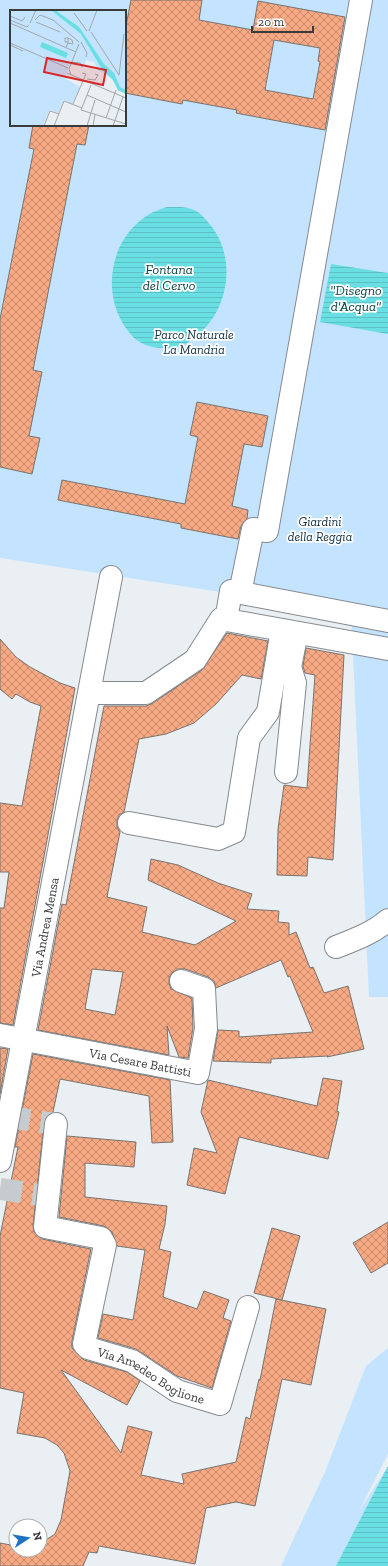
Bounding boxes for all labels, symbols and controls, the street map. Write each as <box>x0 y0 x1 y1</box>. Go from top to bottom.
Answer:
scale bar <box>252 8 313 34</box>
inset map <box>10 10 126 126</box>
text: 20 m <box>258 15 285 29</box>
water label: Fontana del Cervo <box>143 261 196 294</box>
water label: "Disegno d'Acqua" <box>330 282 382 315</box>
park label: Parco Naturale La Mandria <box>154 327 234 357</box>
park label: Giardini della Reggia <box>288 514 352 544</box>
street label: Via Andrea Mensa <box>28 875 62 979</box>
street label: Via Cesare Battisti <box>87 1045 193 1080</box>
street label: Via Amedeo Boglione <box>95 1344 206 1407</box>
north arrow <box>8 1518 48 1558</box>
text: N <box>30 1531 45 1542</box>

